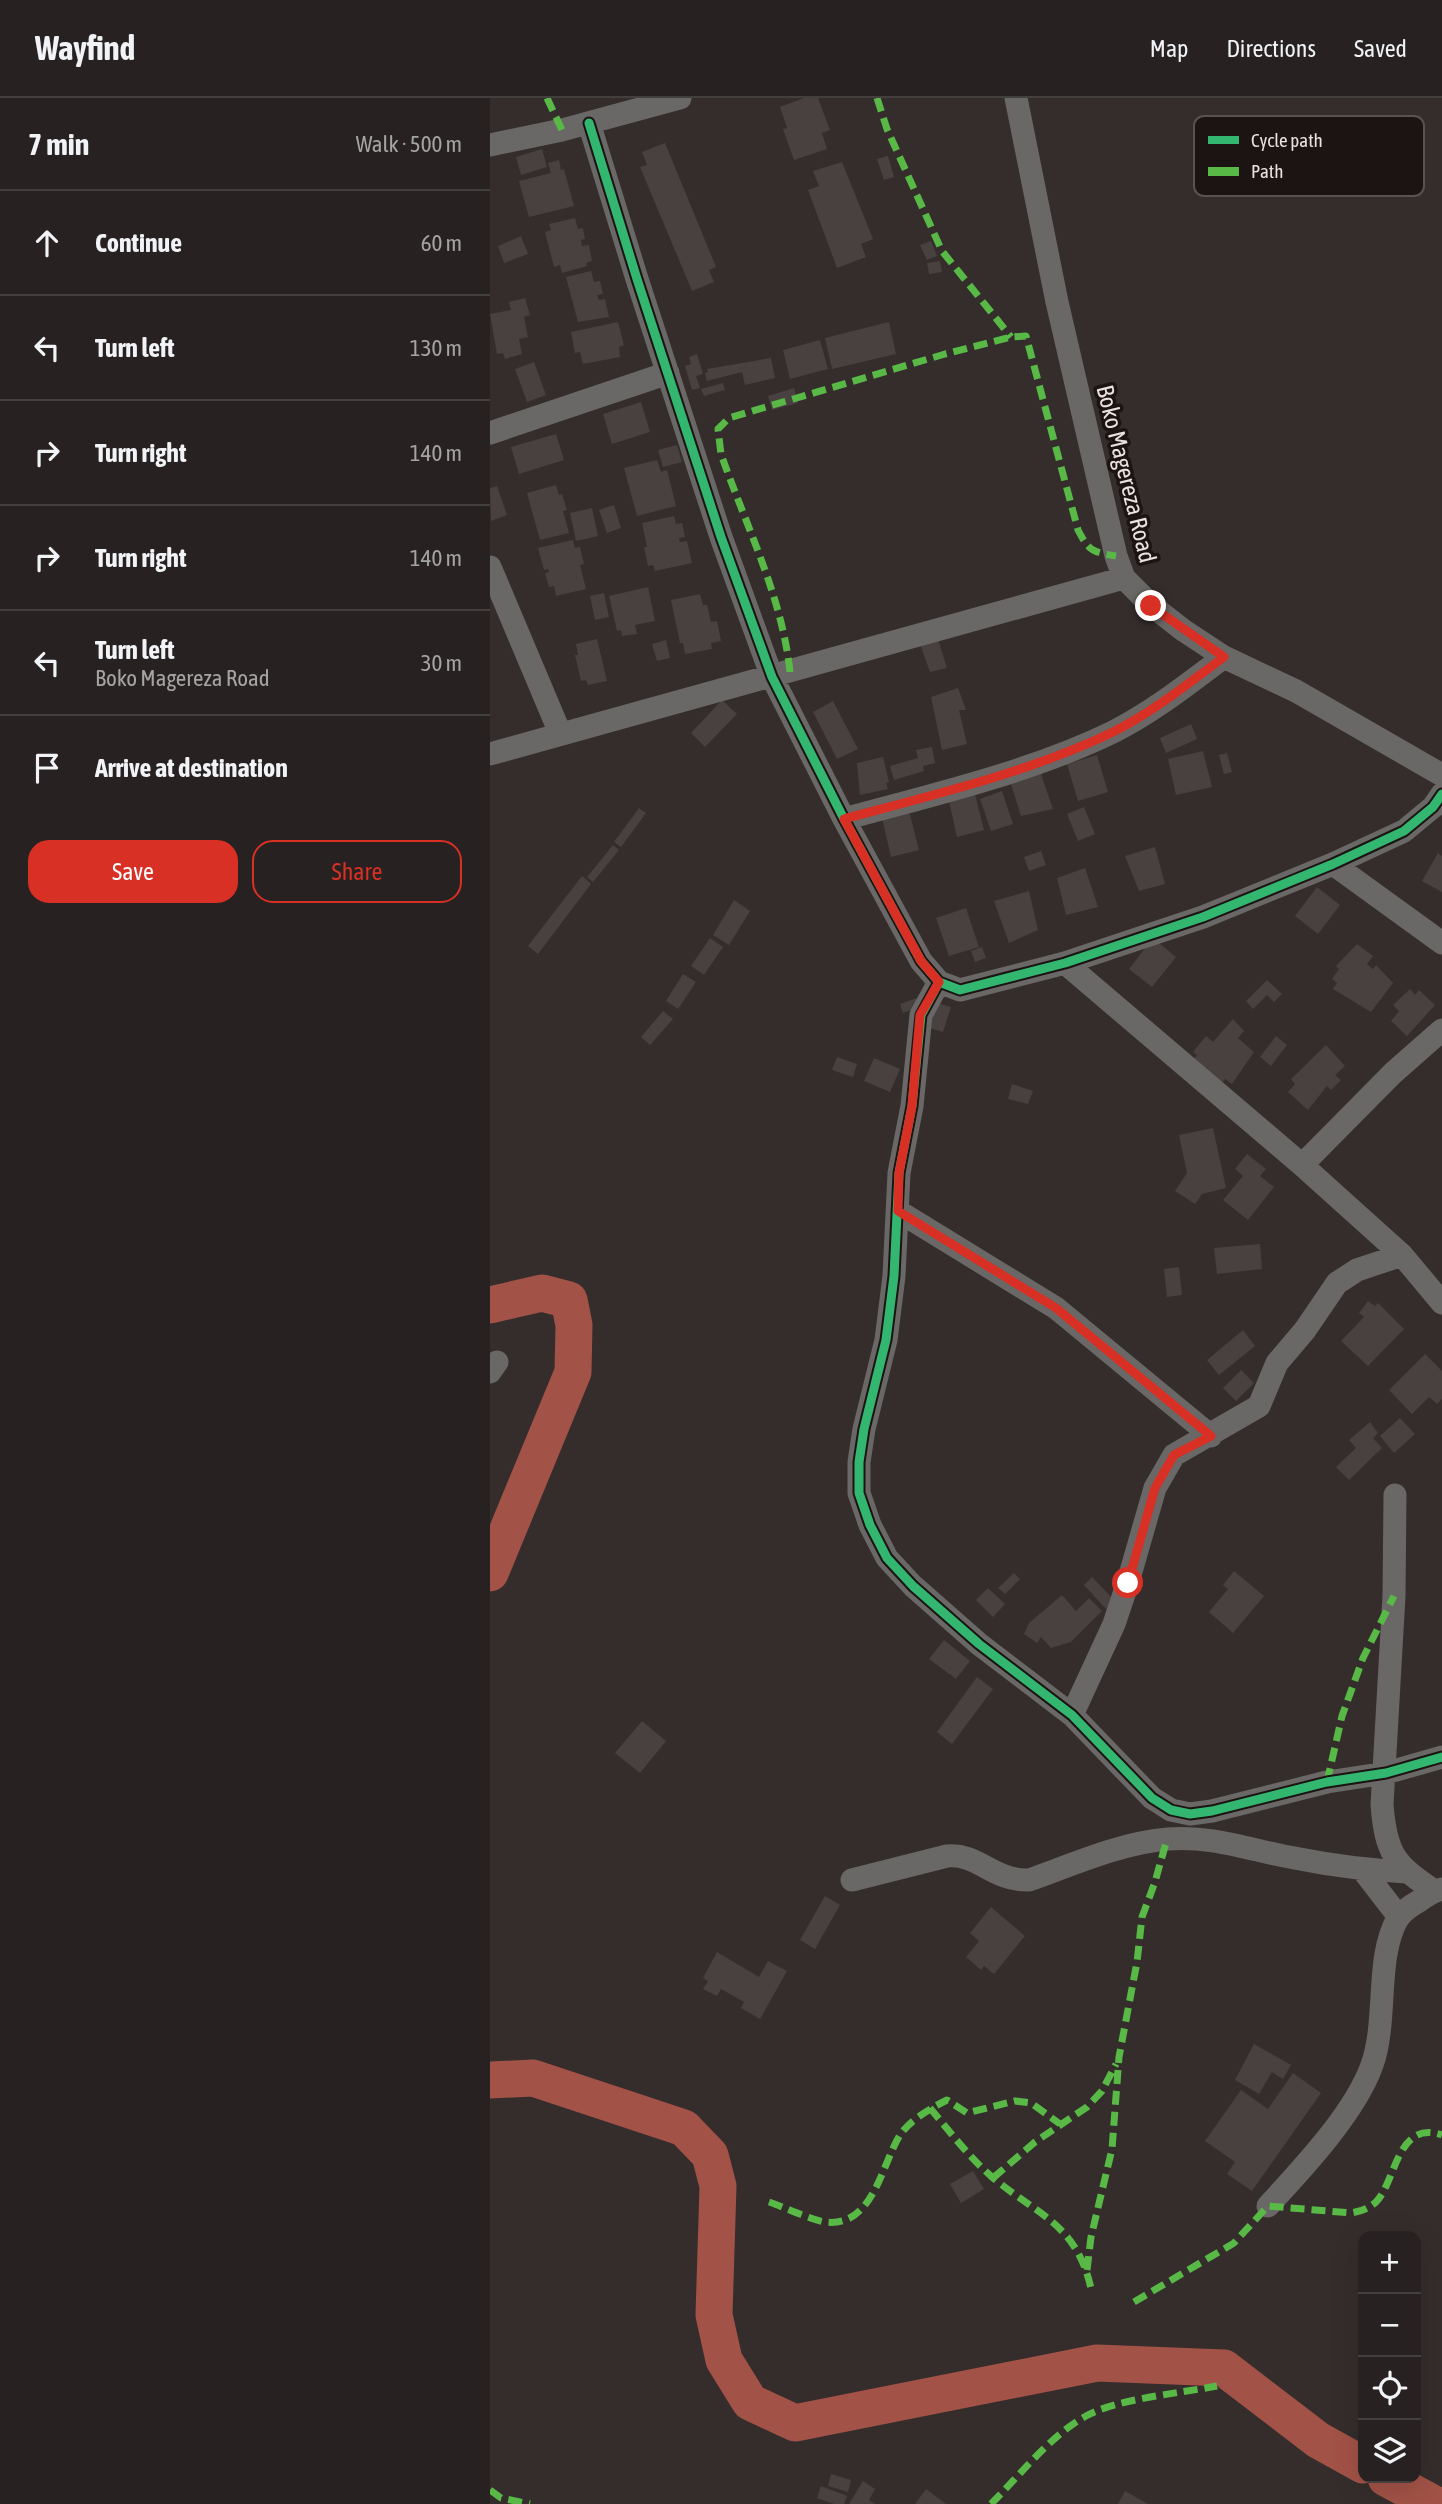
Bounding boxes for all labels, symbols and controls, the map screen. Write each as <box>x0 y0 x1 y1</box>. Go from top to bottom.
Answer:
text: Wayfind <box>35 29 135 67</box>
text: Map <box>1150 35 1188 62</box>
text: Directions <box>1226 35 1316 62</box>
text: Saved <box>1354 35 1407 62</box>
legend <box>1194 116 1424 196</box>
text: 7 min <box>28 127 89 161</box>
text: Cycle path <box>1251 129 1323 151</box>
text: Walk · 500 m <box>356 131 462 157</box>
text: Path <box>1251 160 1283 182</box>
icon: ahead <box>28 224 66 262</box>
text: Continue <box>95 228 182 258</box>
text: 60 m <box>421 230 462 256</box>
icon: left <box>28 329 66 367</box>
text: Turn left <box>95 333 175 363</box>
text: 130 m <box>410 335 462 361</box>
street label: Boko Magereza Road <box>1091 382 1162 566</box>
icon: right <box>28 434 66 472</box>
text: Turn right <box>95 438 186 468</box>
text: 140 m <box>410 440 462 466</box>
icon: right <box>28 539 66 577</box>
text: Turn right <box>95 543 186 573</box>
text: 140 m <box>410 545 462 571</box>
route end <box>1135 590 1166 621</box>
text: Turn left <box>95 635 175 665</box>
icon: left <box>28 644 66 682</box>
text: 30 m <box>421 650 462 676</box>
text: Boko Magereza Road <box>95 665 270 691</box>
icon: arrive <box>28 749 66 787</box>
text: Arrive at destination <box>95 753 288 783</box>
button: Save <box>28 840 238 903</box>
button: Share <box>252 840 462 903</box>
route start <box>1112 1567 1143 1598</box>
map controls <box>1358 2231 1421 2483</box>
button: + <box>1358 2231 1421 2294</box>
button: − <box>1358 2294 1421 2357</box>
button: locate <box>1358 2357 1421 2420</box>
button: layers <box>1358 2420 1421 2483</box>

